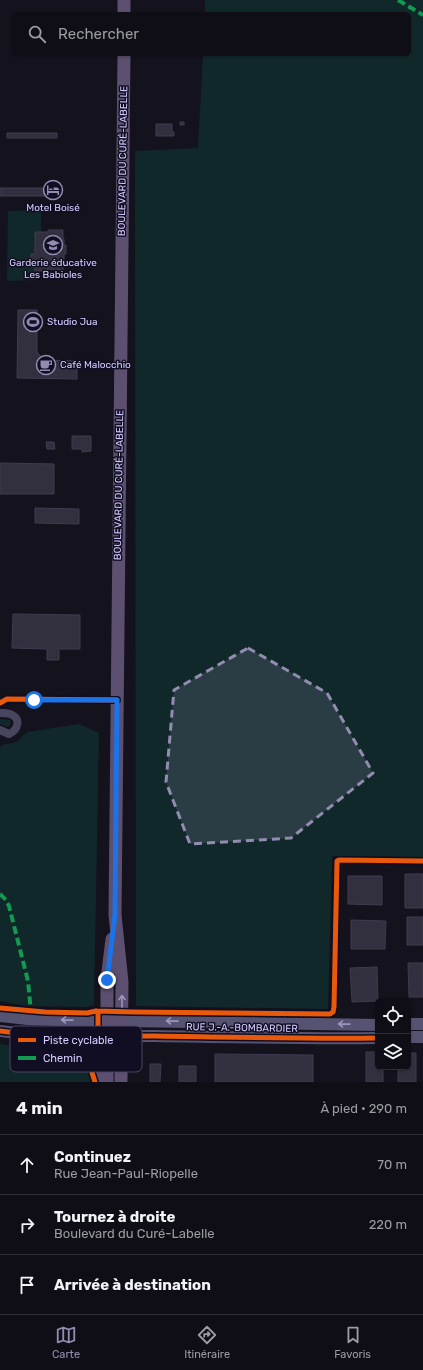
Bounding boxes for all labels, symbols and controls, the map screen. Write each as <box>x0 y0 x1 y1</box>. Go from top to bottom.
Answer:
search box <box>12 12 411 56</box>
icon: search <box>26 23 48 45</box>
text: Rechercher <box>58 25 139 43</box>
street label: BOULEVARD DU CURÉ-LABELLE <box>116 86 130 236</box>
hotel icon: Motel Boisé <box>42 179 64 201</box>
place label: Motel Boisé <box>26 202 80 214</box>
school or university icon: Garderie éducative Les Babioles <box>42 234 64 256</box>
place label: Garderie éducative Les Babioles <box>9 257 97 281</box>
sports icon: Studio Jua <box>22 311 44 333</box>
place label: Studio Jua <box>47 316 98 328</box>
cafe icon: Café Malocchio <box>35 354 57 376</box>
place label: Café Malocchio <box>60 359 131 371</box>
street label: BOULEVARD DU CURÉ-LABELLE <box>112 410 126 560</box>
route start <box>25 691 43 709</box>
route end <box>98 971 116 989</box>
one-way arrow <box>118 995 126 1008</box>
map controls <box>375 998 411 1070</box>
button: locate <box>375 998 411 1034</box>
one-way arrow <box>61 1016 74 1024</box>
one-way arrow <box>166 1017 179 1025</box>
one-way arrow <box>338 1020 351 1028</box>
street label: RUE J.-A.-BOMBARDIER <box>186 1021 298 1035</box>
legend <box>10 1026 142 1072</box>
text: Piste cyclable <box>43 1034 113 1047</box>
button: layers <box>375 1034 411 1070</box>
text: Chemin <box>43 1052 82 1065</box>
text: 4 min <box>16 1098 63 1118</box>
text: À pied · 290 m <box>321 1101 407 1116</box>
text: Continuez <box>54 1148 131 1166</box>
icon: ahead <box>16 1154 38 1176</box>
text: 70 m <box>377 1157 407 1172</box>
text: Rue Jean-Paul-Riopelle <box>54 1166 198 1181</box>
text: Tournez à droite <box>54 1208 175 1226</box>
icon: right <box>16 1214 38 1236</box>
text: 220 m <box>369 1217 407 1232</box>
text: Boulevard du Curé-Labelle <box>54 1226 215 1241</box>
icon: arrive <box>16 1274 38 1296</box>
text: Arrivée à destination <box>54 1276 211 1294</box>
tab: Carte <box>52 1324 80 1361</box>
tab: Itinéraire <box>184 1324 230 1361</box>
tab: Favoris <box>334 1324 371 1361</box>

